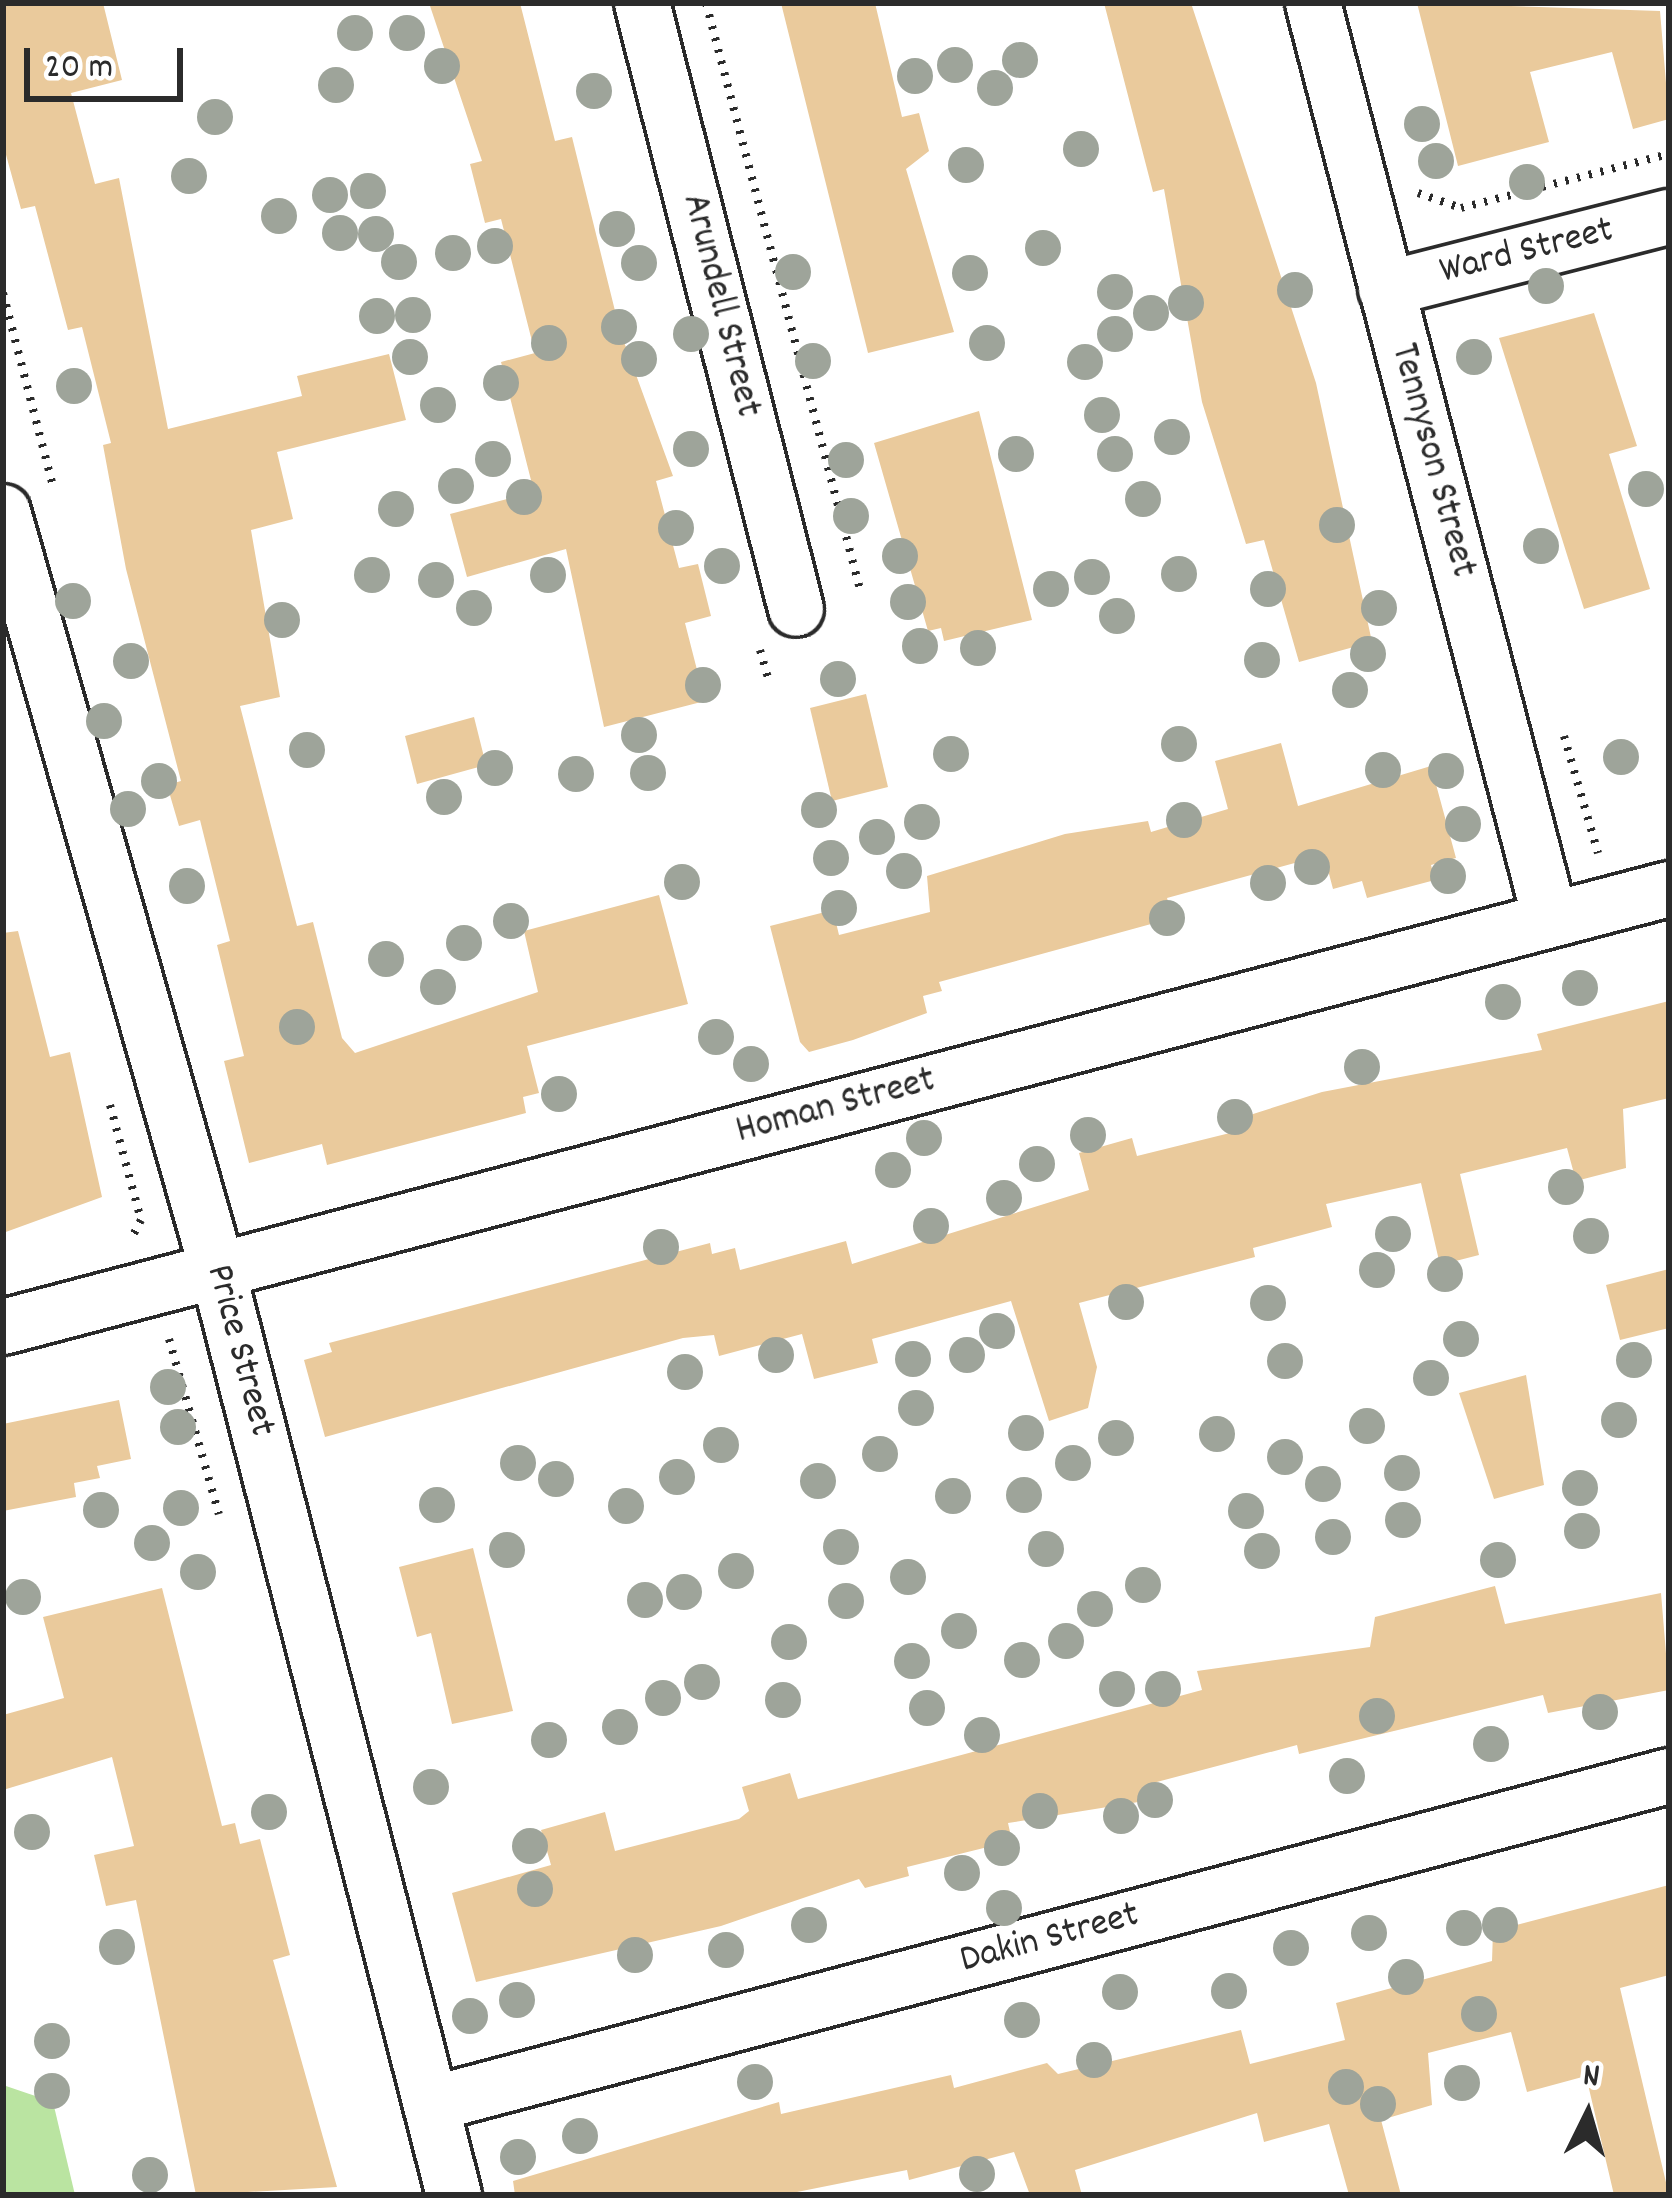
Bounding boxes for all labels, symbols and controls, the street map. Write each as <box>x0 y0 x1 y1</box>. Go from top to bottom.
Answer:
scale bar <box>30 24 189 98</box>
text: 20 m <box>45 43 113 95</box>
street label: Arundell Street <box>669 190 769 422</box>
street label: Ward Street <box>1435 209 1619 297</box>
street label: Tennyson Street <box>1377 339 1485 583</box>
street label: Homan Street <box>731 1059 941 1157</box>
street label: Price Street <box>193 1260 283 1442</box>
street label: Dakin Street <box>955 1894 1145 1986</box>
north arrow <box>1528 2054 1648 2174</box>
text: N <box>1581 2054 1601 2102</box>

